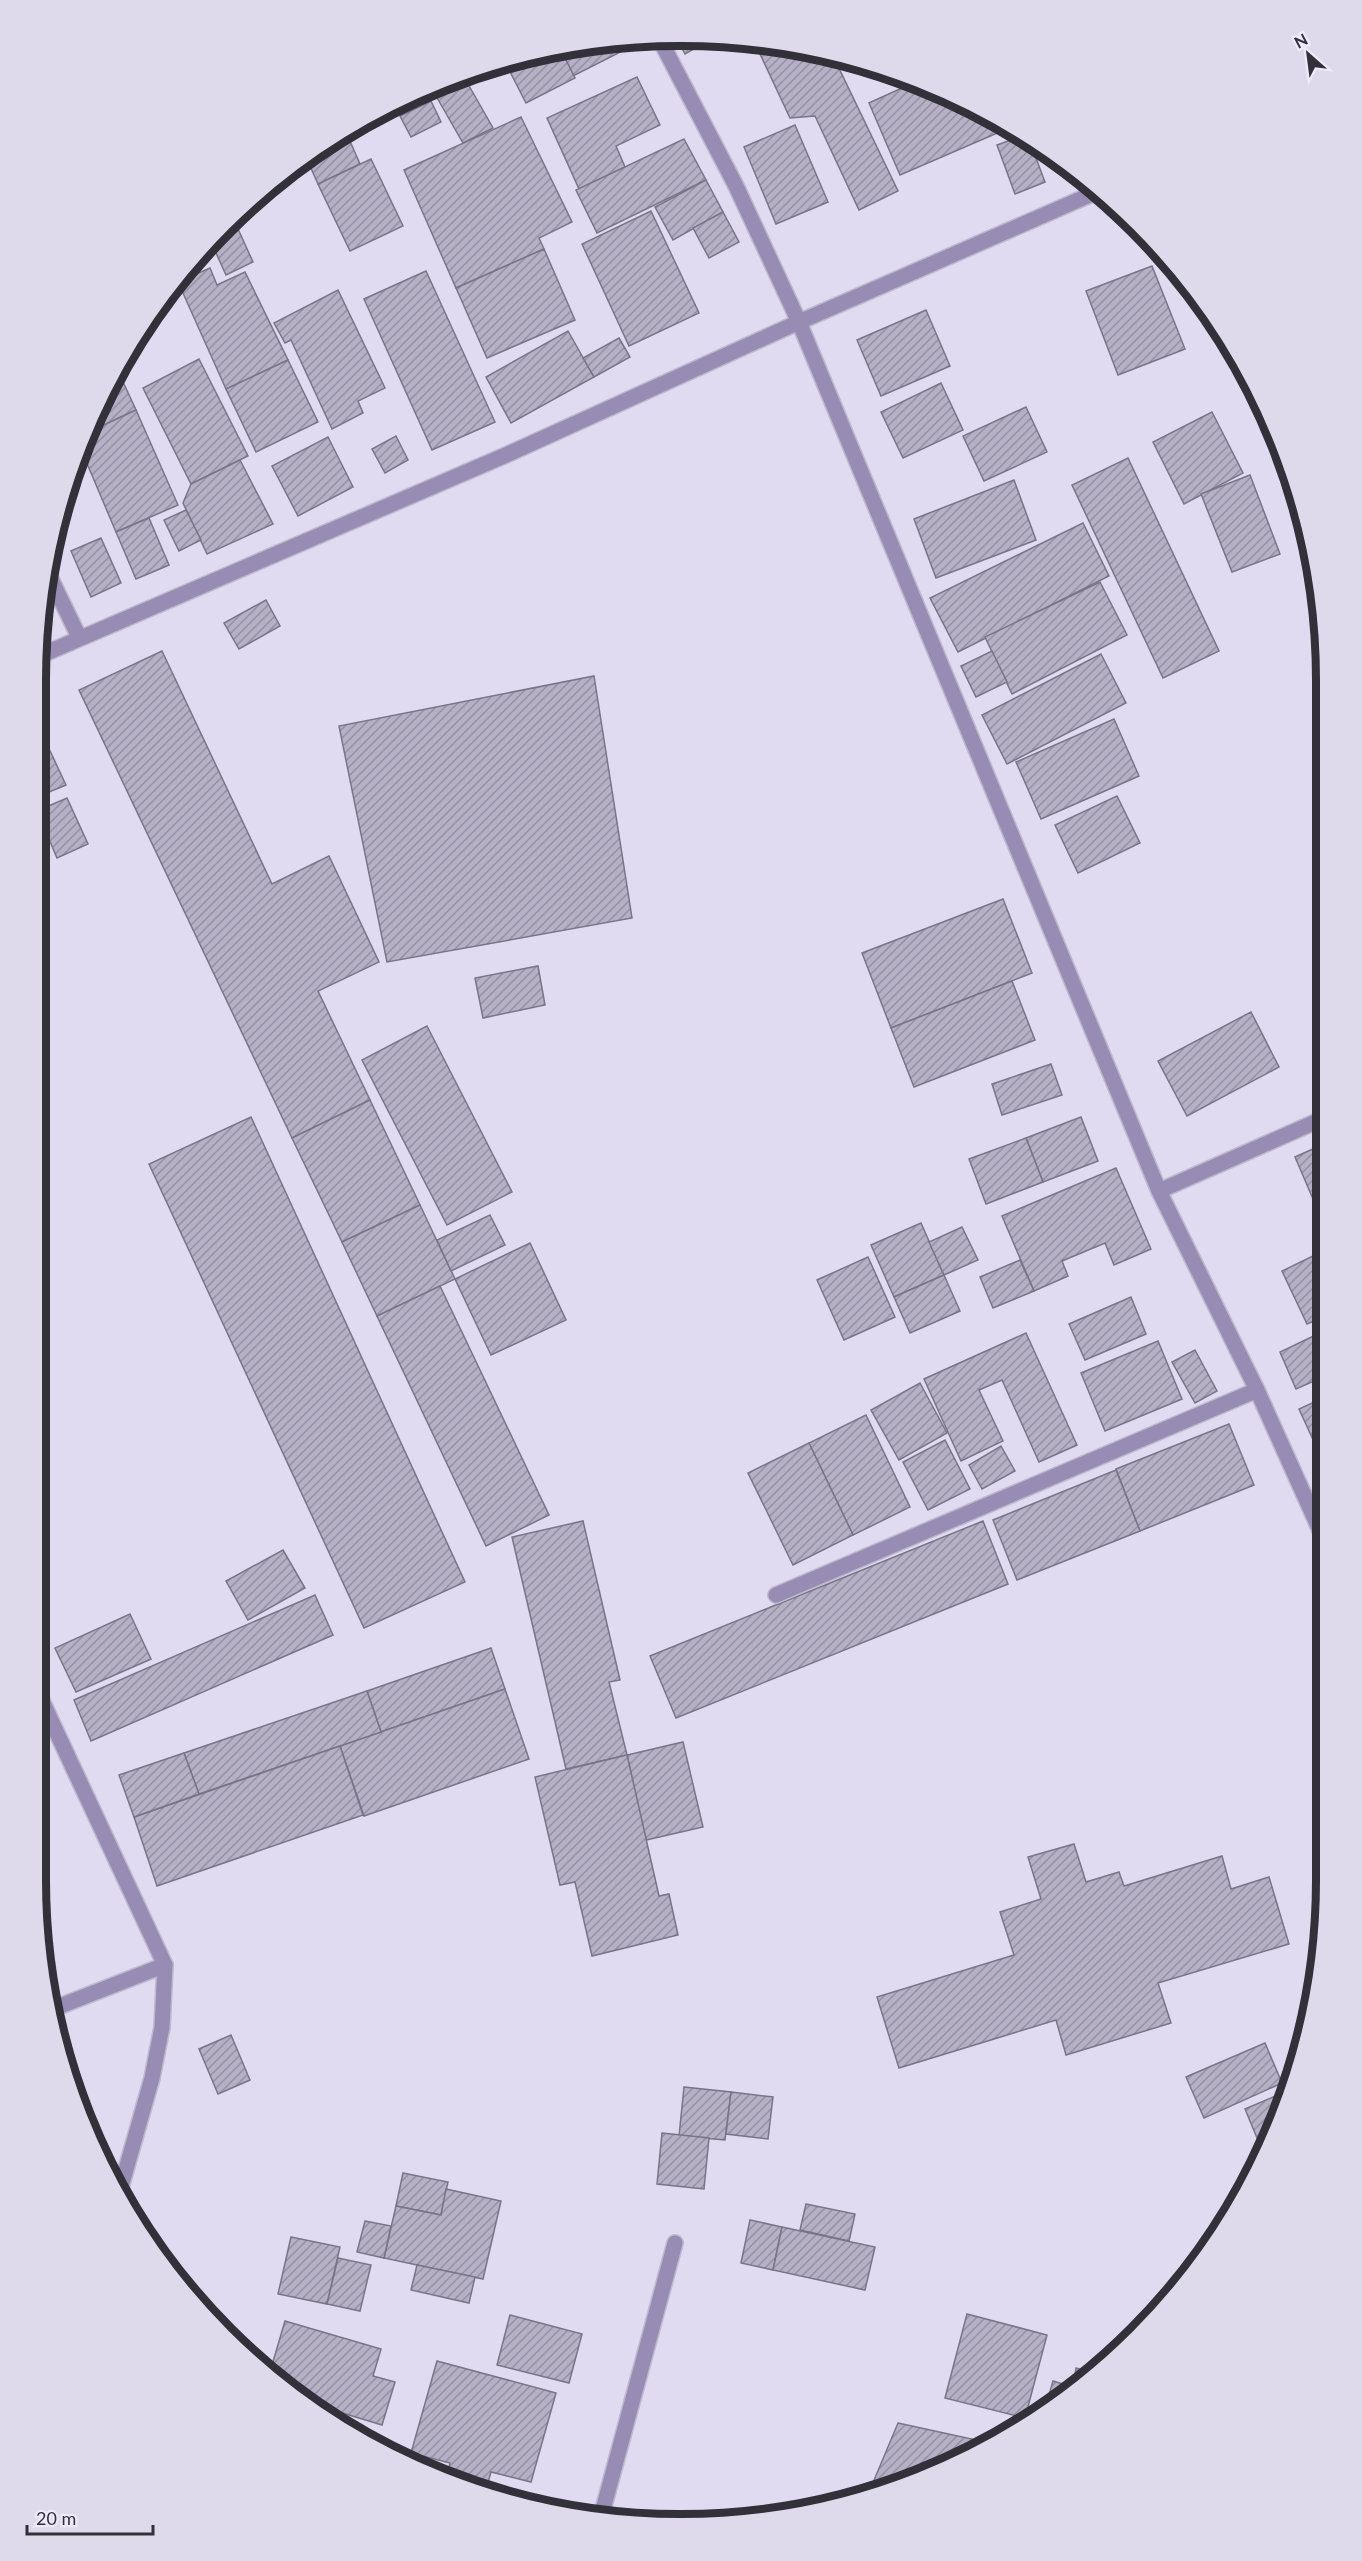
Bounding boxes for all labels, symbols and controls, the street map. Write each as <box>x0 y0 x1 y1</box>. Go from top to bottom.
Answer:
north arrow <box>1278 24 1338 84</box>
text: N <box>1291 29 1311 52</box>
scale bar <box>27 2498 153 2536</box>
text: 20 m <box>36 2507 76 2529</box>

